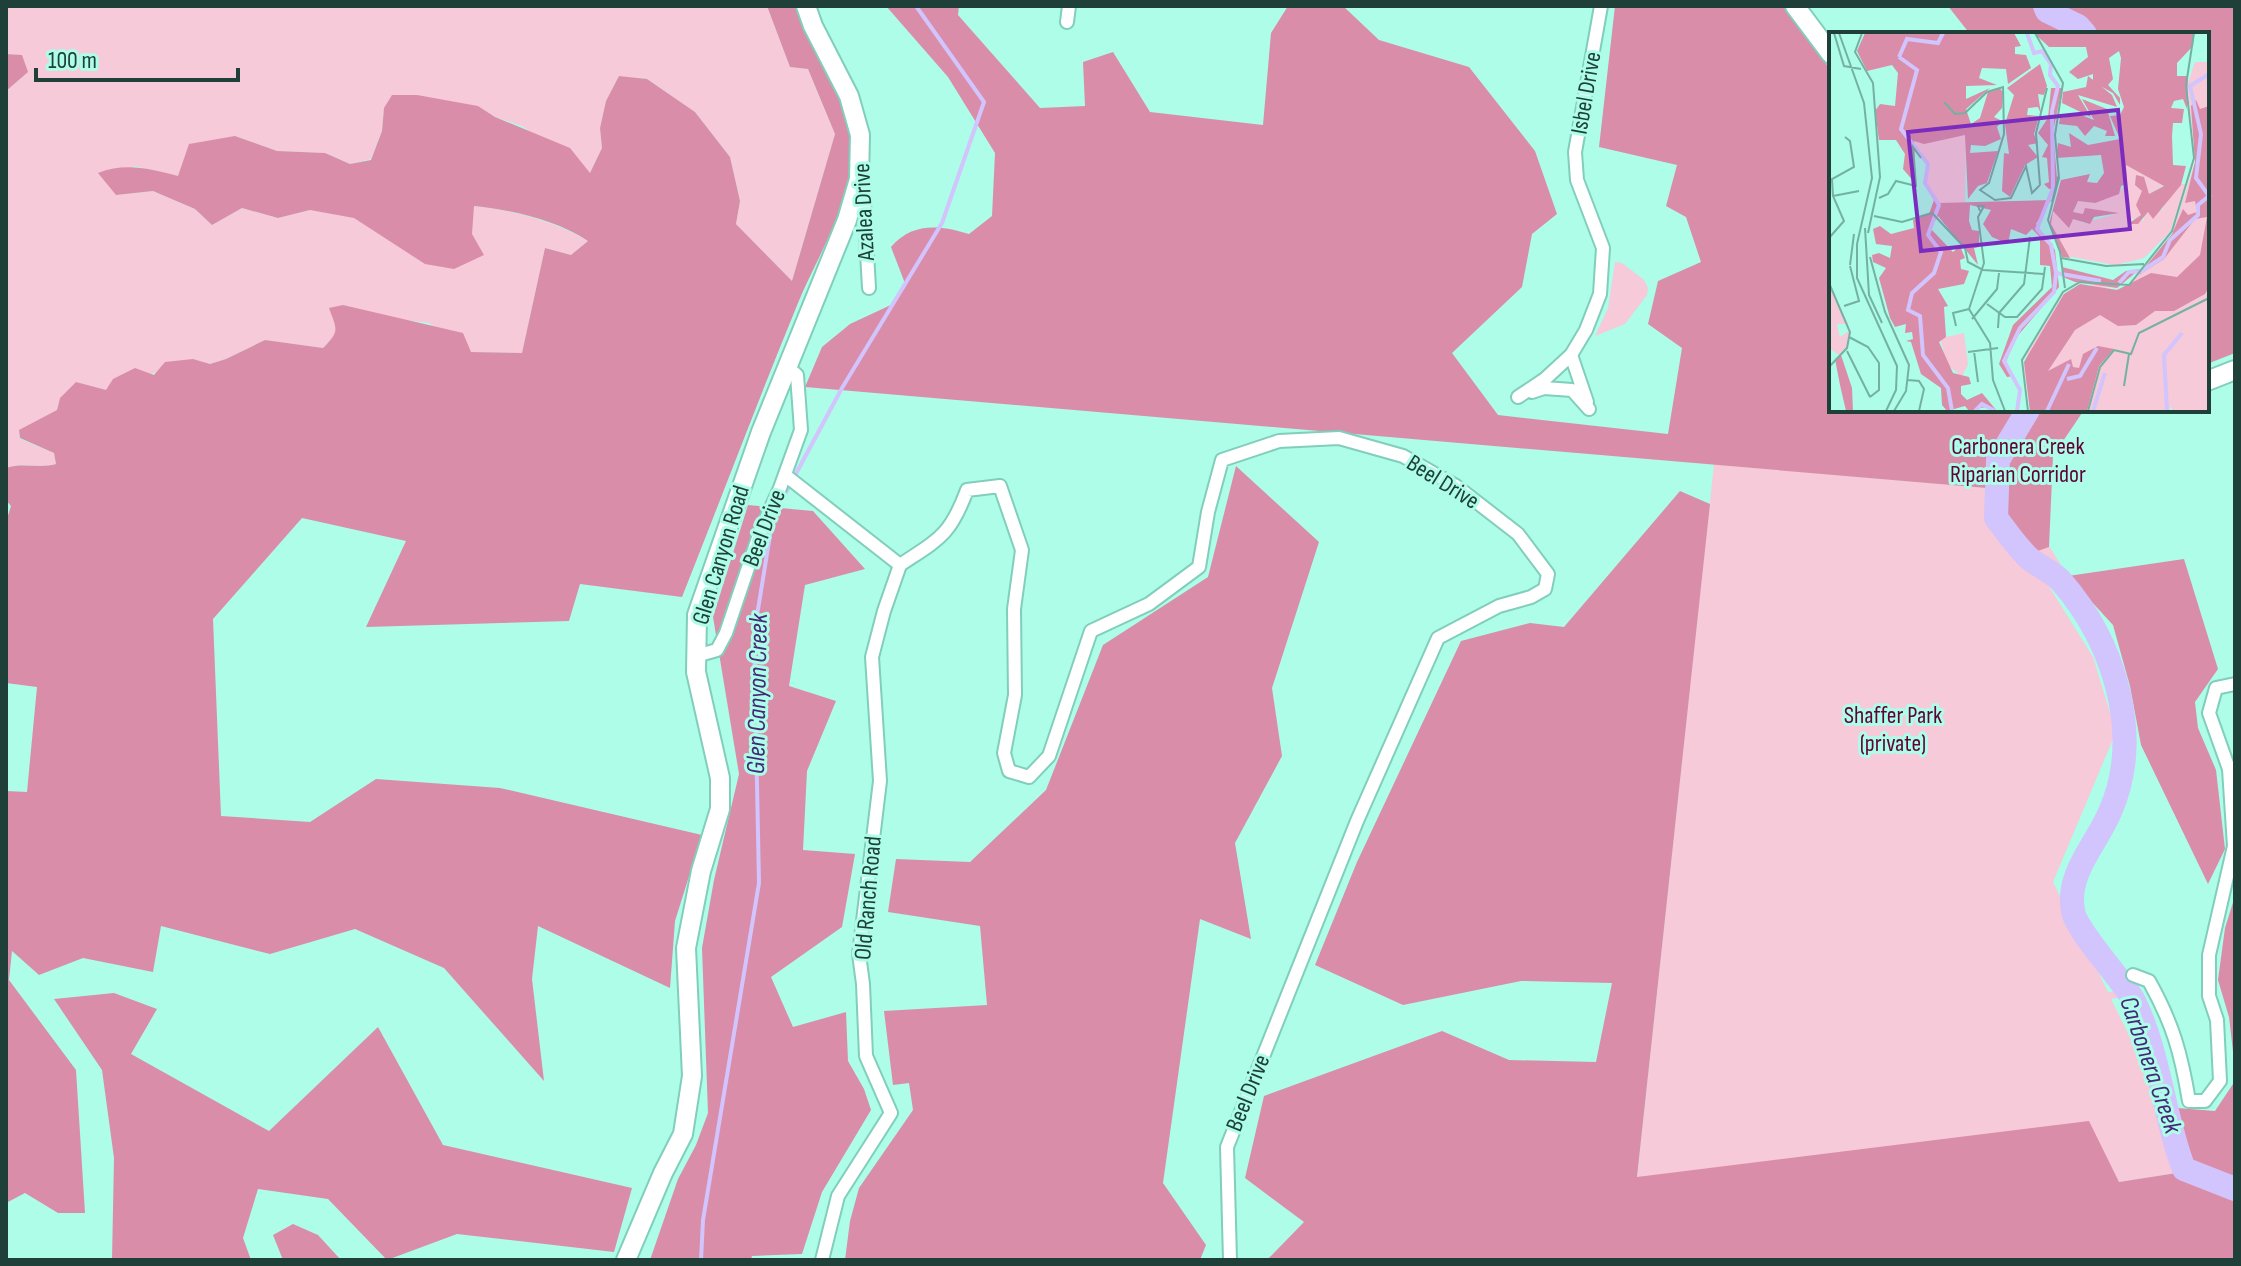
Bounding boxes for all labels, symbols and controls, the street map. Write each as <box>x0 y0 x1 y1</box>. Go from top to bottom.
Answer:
scale bar <box>36 32 238 82</box>
inset map <box>1829 32 2209 412</box>
text: 100 m <box>48 46 97 75</box>
street label: Isbel Drive <box>1564 49 1608 137</box>
street label: Azalea Drive <box>847 163 881 262</box>
park label: Carbonera Creek Riparian Corridor <box>1950 432 2086 489</box>
street label: Beel Drive <box>1401 448 1485 516</box>
street label: Glen Canyon Road <box>686 482 756 628</box>
street label: Beel Drive <box>736 485 792 571</box>
water label: Glen Canyon Creek <box>741 612 775 774</box>
park label: Shaffer Park (private) <box>1844 701 1942 758</box>
street label: Old Ranch Road <box>848 835 888 961</box>
water label: Carbonera Creek <box>2112 992 2188 1139</box>
street label: Beel Drive <box>1220 1050 1276 1136</box>

